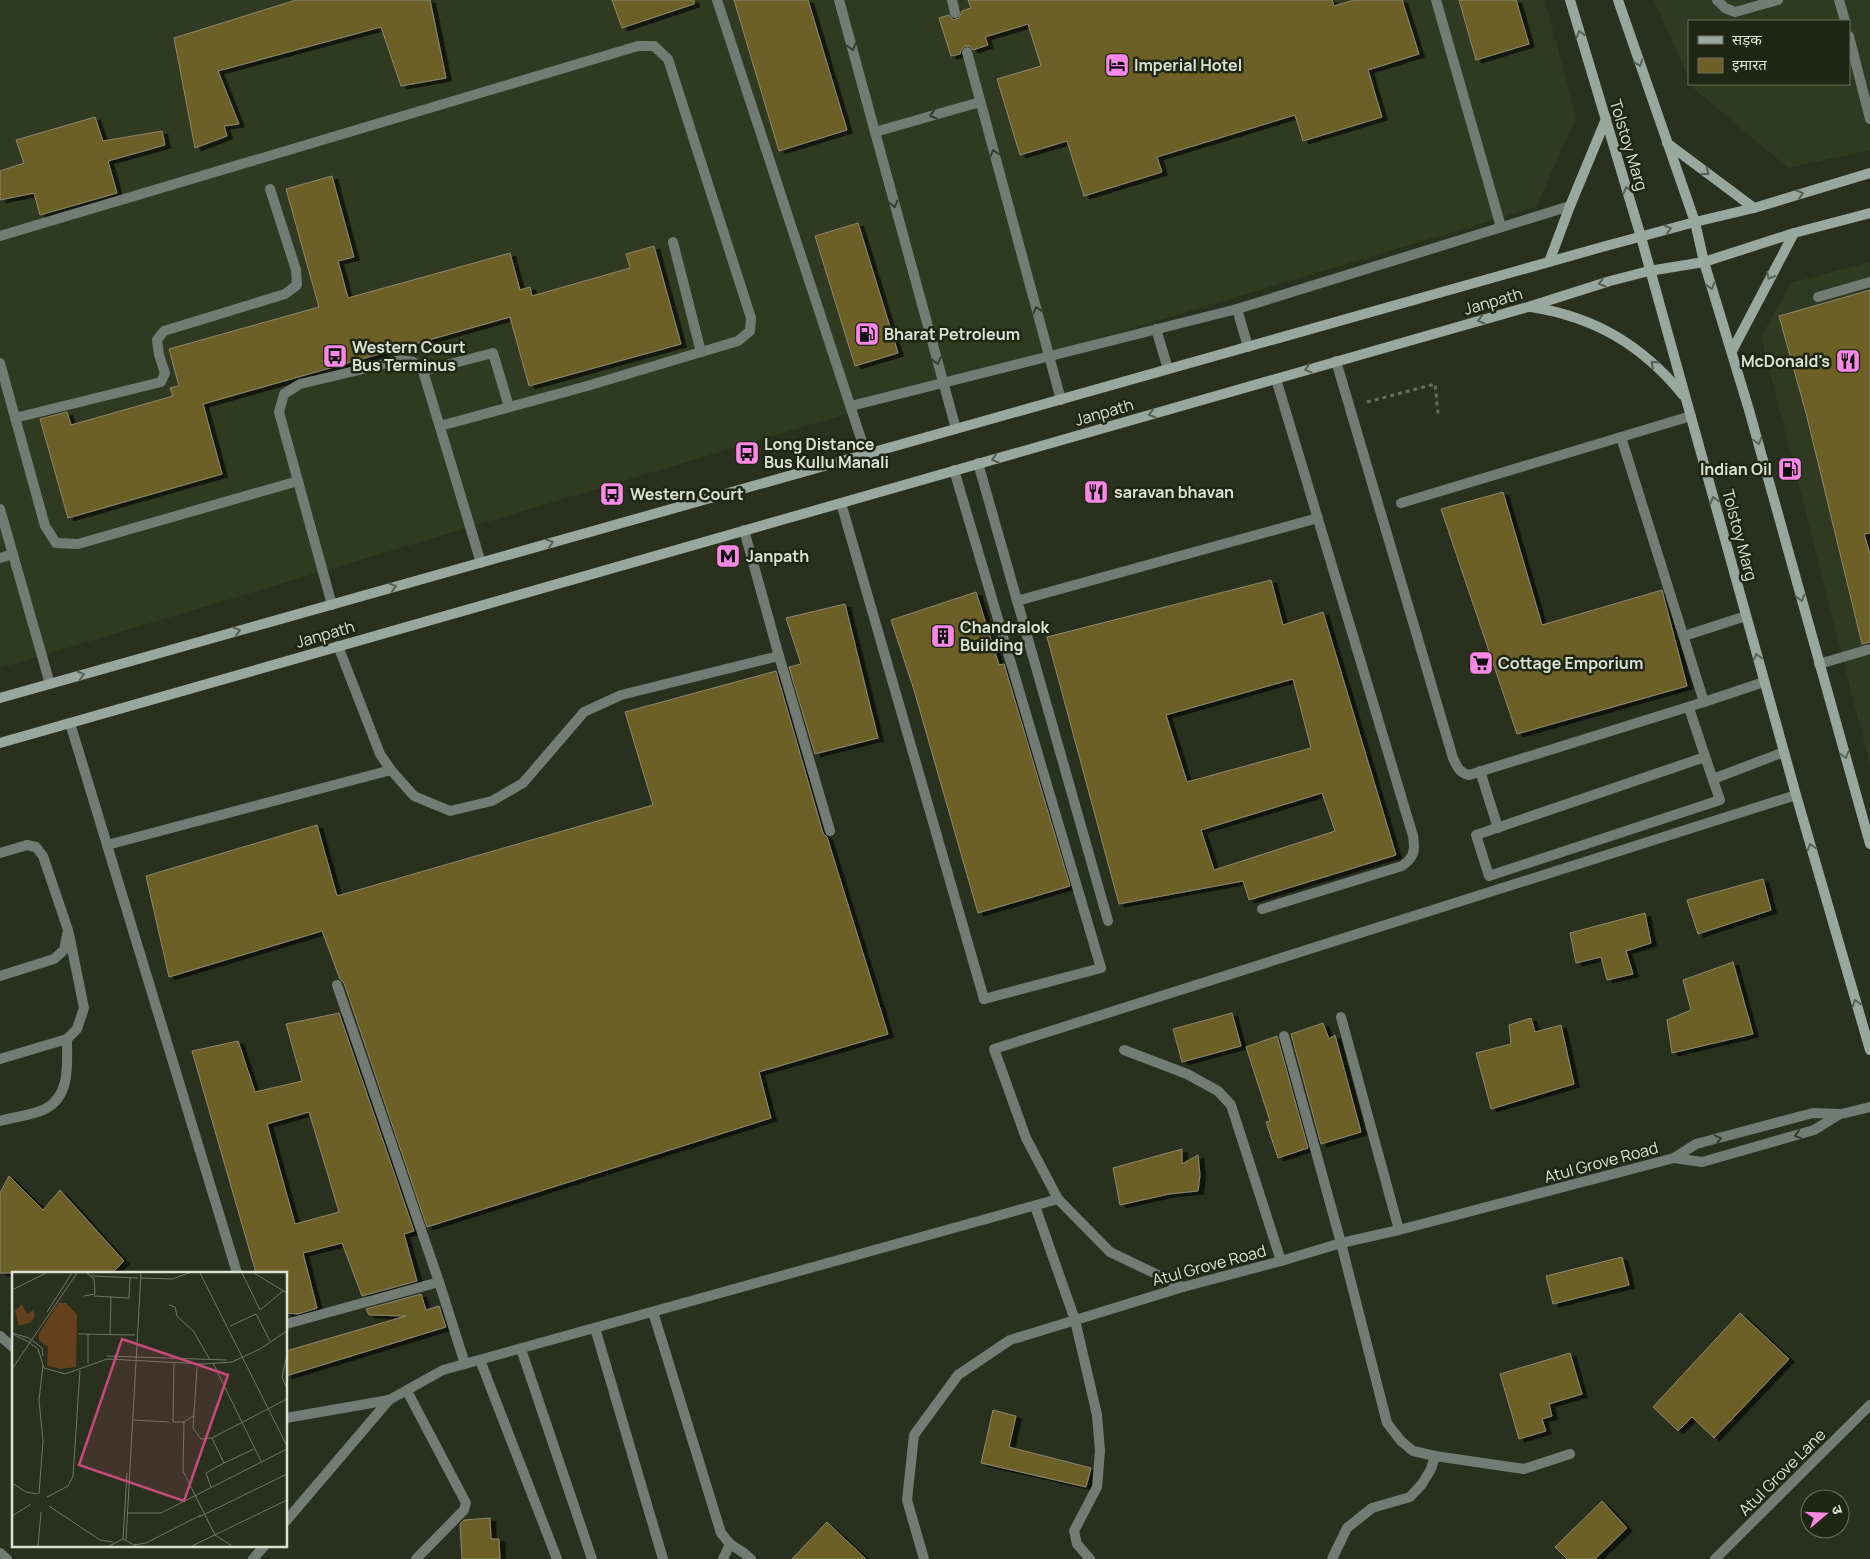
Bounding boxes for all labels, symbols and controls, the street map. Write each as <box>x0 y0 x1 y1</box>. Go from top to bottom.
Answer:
legend <box>1688 20 1850 85</box>
text: सड़क <box>1732 29 1762 50</box>
one-way arrow <box>1576 31 1586 39</box>
one-way arrow <box>846 42 856 51</box>
hotel icon: Imperial Hotel <box>1104 52 1130 78</box>
place label: Imperial Hotel <box>1134 54 1242 76</box>
text: इमारत <box>1732 54 1767 75</box>
one-way arrow <box>1633 58 1643 66</box>
street label: Tolstoy Marg <box>1605 97 1653 193</box>
one-way arrow <box>929 110 937 120</box>
one-way arrow <box>989 149 999 157</box>
one-way arrow <box>1700 167 1709 175</box>
one-way arrow <box>1622 186 1632 194</box>
one-way arrow <box>1796 189 1804 199</box>
one-way arrow <box>888 199 899 208</box>
one-way arrow <box>1663 224 1672 235</box>
one-way arrow <box>1766 270 1776 279</box>
one-way arrow <box>1598 278 1607 288</box>
one-way arrow <box>1706 281 1716 289</box>
street label: Janpath <box>1461 282 1525 320</box>
one-way arrow <box>1032 306 1042 314</box>
one-way arrow <box>1477 314 1485 325</box>
fuel station icon: Bharat Petroleum <box>854 321 880 347</box>
place label: Bharat Petroleum <box>884 323 1020 345</box>
place label: Western Court Bus Terminus <box>352 336 466 376</box>
bus stop icon: Western Court Bus Terminus <box>322 343 348 369</box>
restaurant icon: McDonald's <box>1835 348 1861 374</box>
place label: McDonald's <box>1741 350 1830 372</box>
one-way arrow <box>931 356 941 364</box>
one-way arrow <box>1651 361 1660 370</box>
one-way arrow <box>1304 364 1313 374</box>
street label: Janpath <box>1072 393 1136 431</box>
one-way arrow <box>1147 408 1156 419</box>
place label: Long Distance Bus Kullu Manali <box>764 433 889 473</box>
one-way arrow <box>1752 437 1763 446</box>
bus stop icon: Long Distance Bus Kullu Manali <box>734 440 760 466</box>
one-way arrow <box>992 453 1000 463</box>
fuel station icon: Indian Oil <box>1777 456 1803 482</box>
place label: Indian Oil <box>1700 458 1772 480</box>
restaurant icon: saravan bhavan <box>1083 479 1109 505</box>
bus stop icon: Western Court <box>599 481 625 507</box>
place label: saravan bhavan <box>1114 481 1234 503</box>
place label: Western Court <box>630 483 744 505</box>
street label: Tolstoy Marg <box>1717 487 1763 583</box>
one-way arrow <box>1710 496 1720 504</box>
one-way arrow <box>545 539 553 549</box>
metro station icon: Janpath <box>715 543 741 569</box>
place label: Janpath <box>746 545 809 567</box>
one-way arrow <box>389 583 397 593</box>
one-way arrow <box>1795 594 1806 603</box>
street label: Janpath <box>293 615 357 653</box>
place label: Chandralok Building <box>960 616 1050 656</box>
building icon: Chandralok Building <box>930 623 956 649</box>
one-way arrow <box>232 627 241 637</box>
supermarket icon: Cottage Emporium <box>1468 650 1494 676</box>
place label: Cottage Emporium <box>1498 652 1643 674</box>
one-way arrow <box>1753 653 1763 661</box>
one-way arrow <box>76 671 84 681</box>
one-way arrow <box>1839 750 1849 758</box>
one-way arrow <box>1806 843 1816 851</box>
one-way arrow <box>1852 999 1862 1007</box>
one-way arrow <box>1793 1129 1802 1140</box>
one-way arrow <box>1713 1134 1722 1144</box>
street label: Atul Grove Road <box>1542 1136 1660 1188</box>
street label: Atul Grove Road <box>1150 1239 1268 1291</box>
inset map <box>12 1272 288 1546</box>
street label: Atul Grove Lane <box>1734 1424 1830 1520</box>
north arrow <box>1800 1489 1850 1539</box>
text: उ <box>1827 1503 1848 1517</box>

